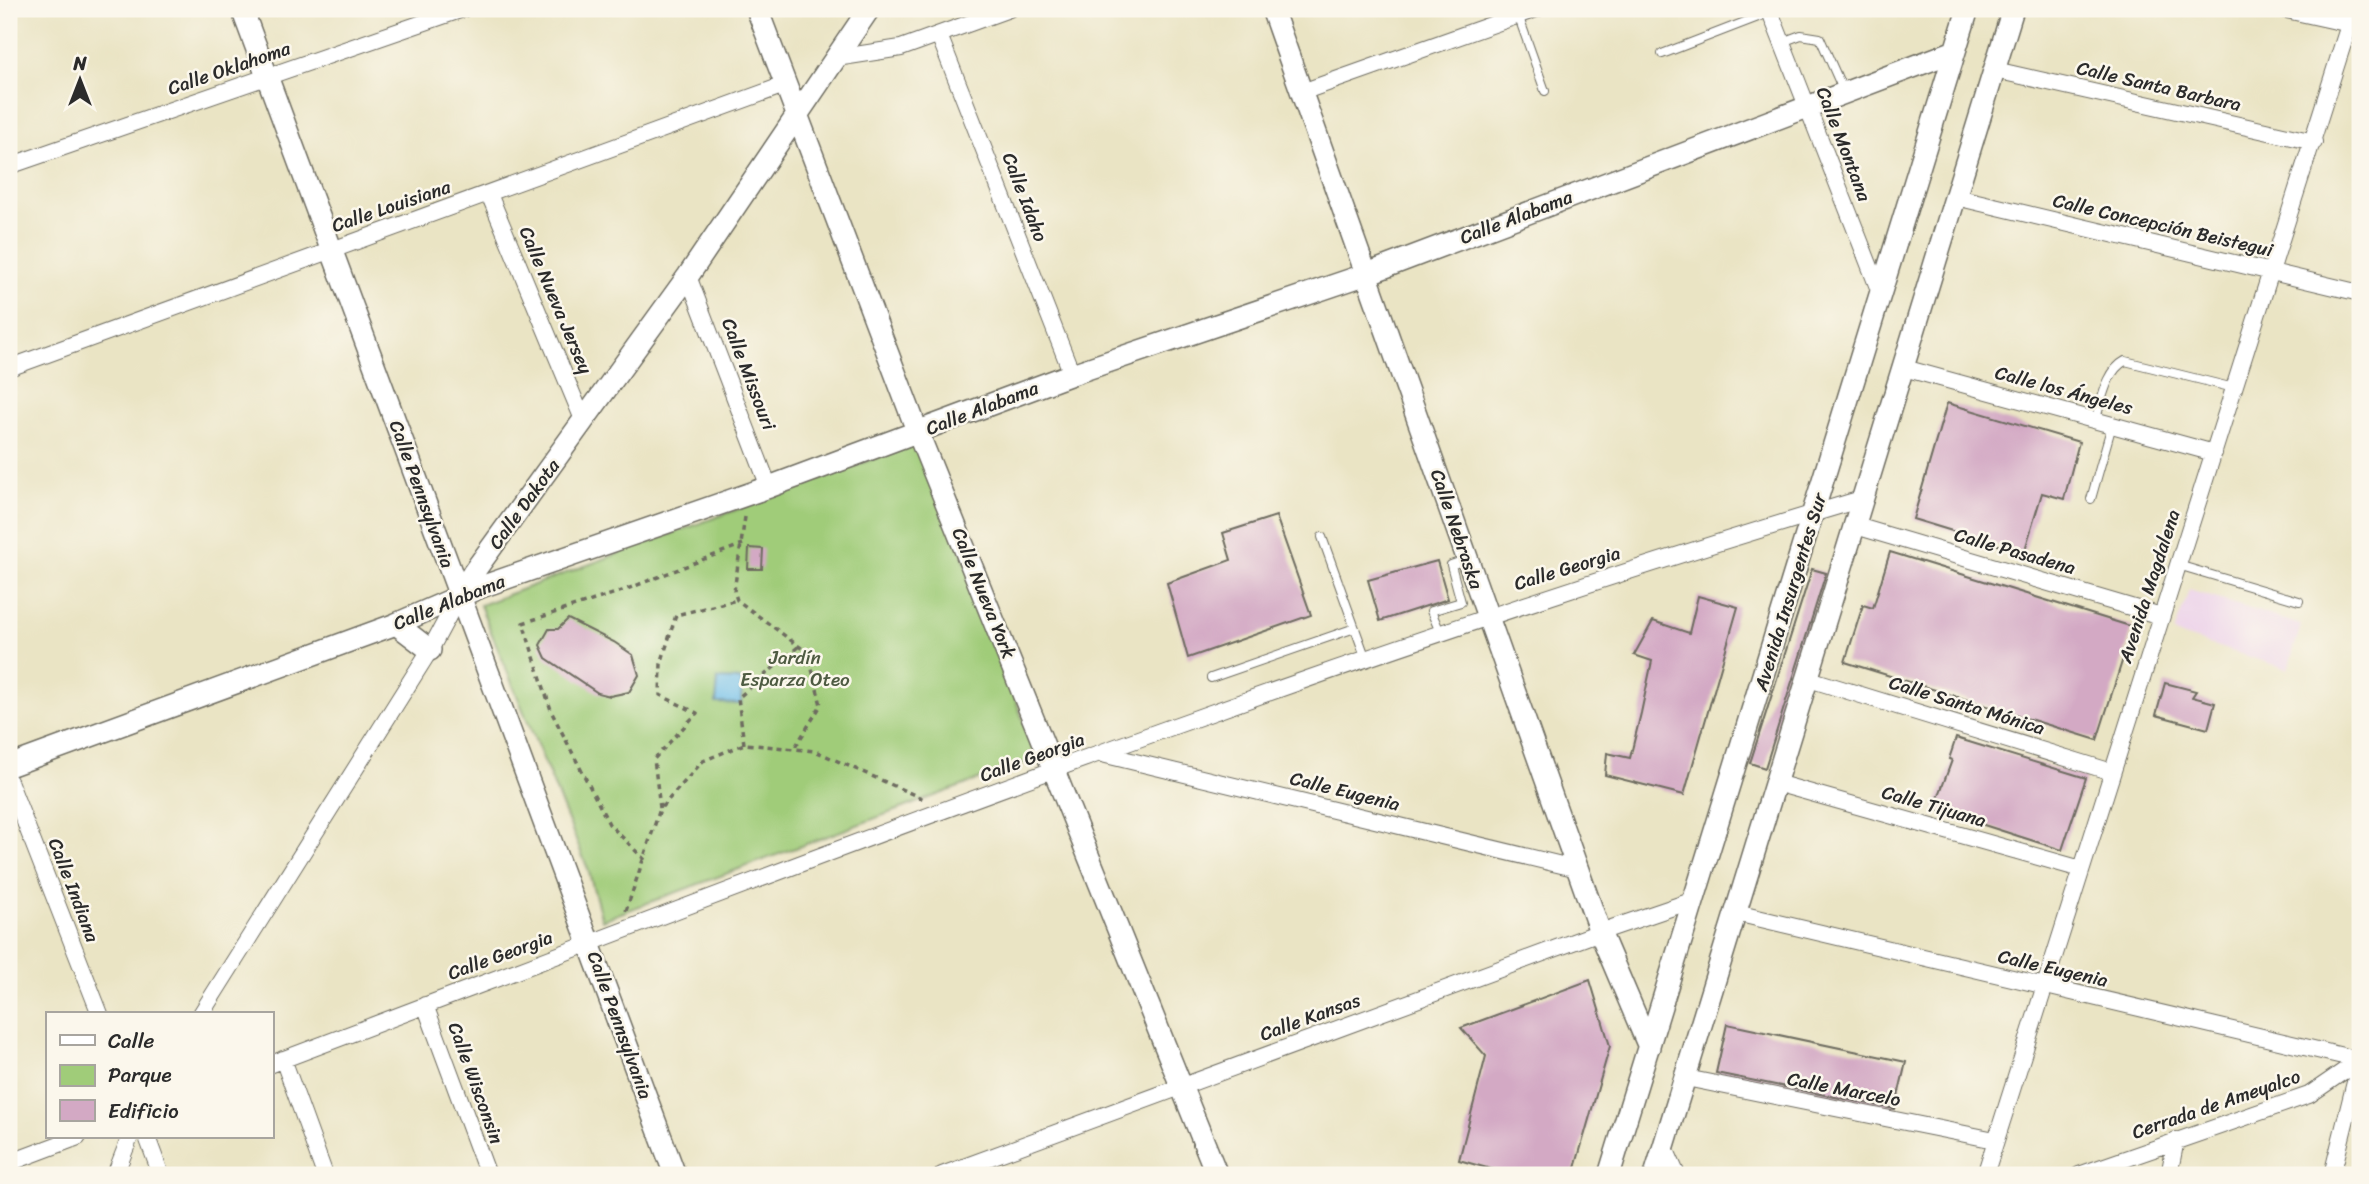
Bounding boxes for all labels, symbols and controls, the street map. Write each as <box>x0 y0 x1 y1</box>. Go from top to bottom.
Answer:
street label: Calle Oklahoma <box>163 31 295 104</box>
north arrow <box>46 46 116 116</box>
text: N <box>72 47 87 80</box>
street label: Calle Santa Barbara <box>2073 51 2245 121</box>
street label: Calle Montana <box>1807 82 1881 207</box>
street label: Calle Idaho <box>993 147 1057 247</box>
street label: Calle Louisiana <box>327 170 455 242</box>
street label: Calle Alabama <box>1455 180 1578 254</box>
street label: Calle Concepción Beistegui <box>2050 184 2277 267</box>
street label: Calle Nueva Jersey <box>510 221 602 379</box>
street label: Calle Missouri <box>712 313 786 436</box>
street label: Calle los Ángeles <box>1991 356 2137 424</box>
street label: Calle Alabama <box>921 371 1044 445</box>
street label: Calle Pennsylvania <box>380 415 464 573</box>
street label: Calle Dakota <box>480 451 569 556</box>
street label: Calle Nebraska <box>1421 464 1493 594</box>
street label: Avenida Insurgentes Sur <box>1744 488 1836 696</box>
street label: Avenida Magdalena <box>2108 505 2189 668</box>
street label: Calle Pasadena <box>1951 518 2080 584</box>
street label: Calle Nueva York <box>943 522 1025 664</box>
street label: Calle Georgia <box>1510 536 1625 600</box>
street label: Calle Alabama <box>388 564 511 639</box>
park label: Jardín Esparza Oteo <box>740 641 850 696</box>
street label: Calle Santa Mónica <box>1885 666 2049 744</box>
street label: Calle Georgia <box>975 723 1090 791</box>
street label: Calle Eugenia <box>1287 761 1404 821</box>
street label: Calle Tijuana <box>1878 775 1991 837</box>
street label: Calle Indiana <box>39 833 109 947</box>
street label: Calle Georgia <box>443 921 558 989</box>
street label: Calle Eugenia <box>1995 939 2112 997</box>
street label: Calle Pennsylvania <box>578 946 662 1104</box>
street label: Calle Kansas <box>1255 983 1365 1051</box>
legend <box>46 1012 273 1138</box>
street label: Calle Wisconsin <box>439 1017 513 1149</box>
text: Calle <box>108 1022 155 1060</box>
text: Parque <box>108 1056 172 1094</box>
street label: Cerrada de Ameyalco <box>2127 1060 2305 1148</box>
street label: Calle Marcelo <box>1784 1062 1904 1116</box>
text: Edificio <box>108 1092 179 1130</box>

